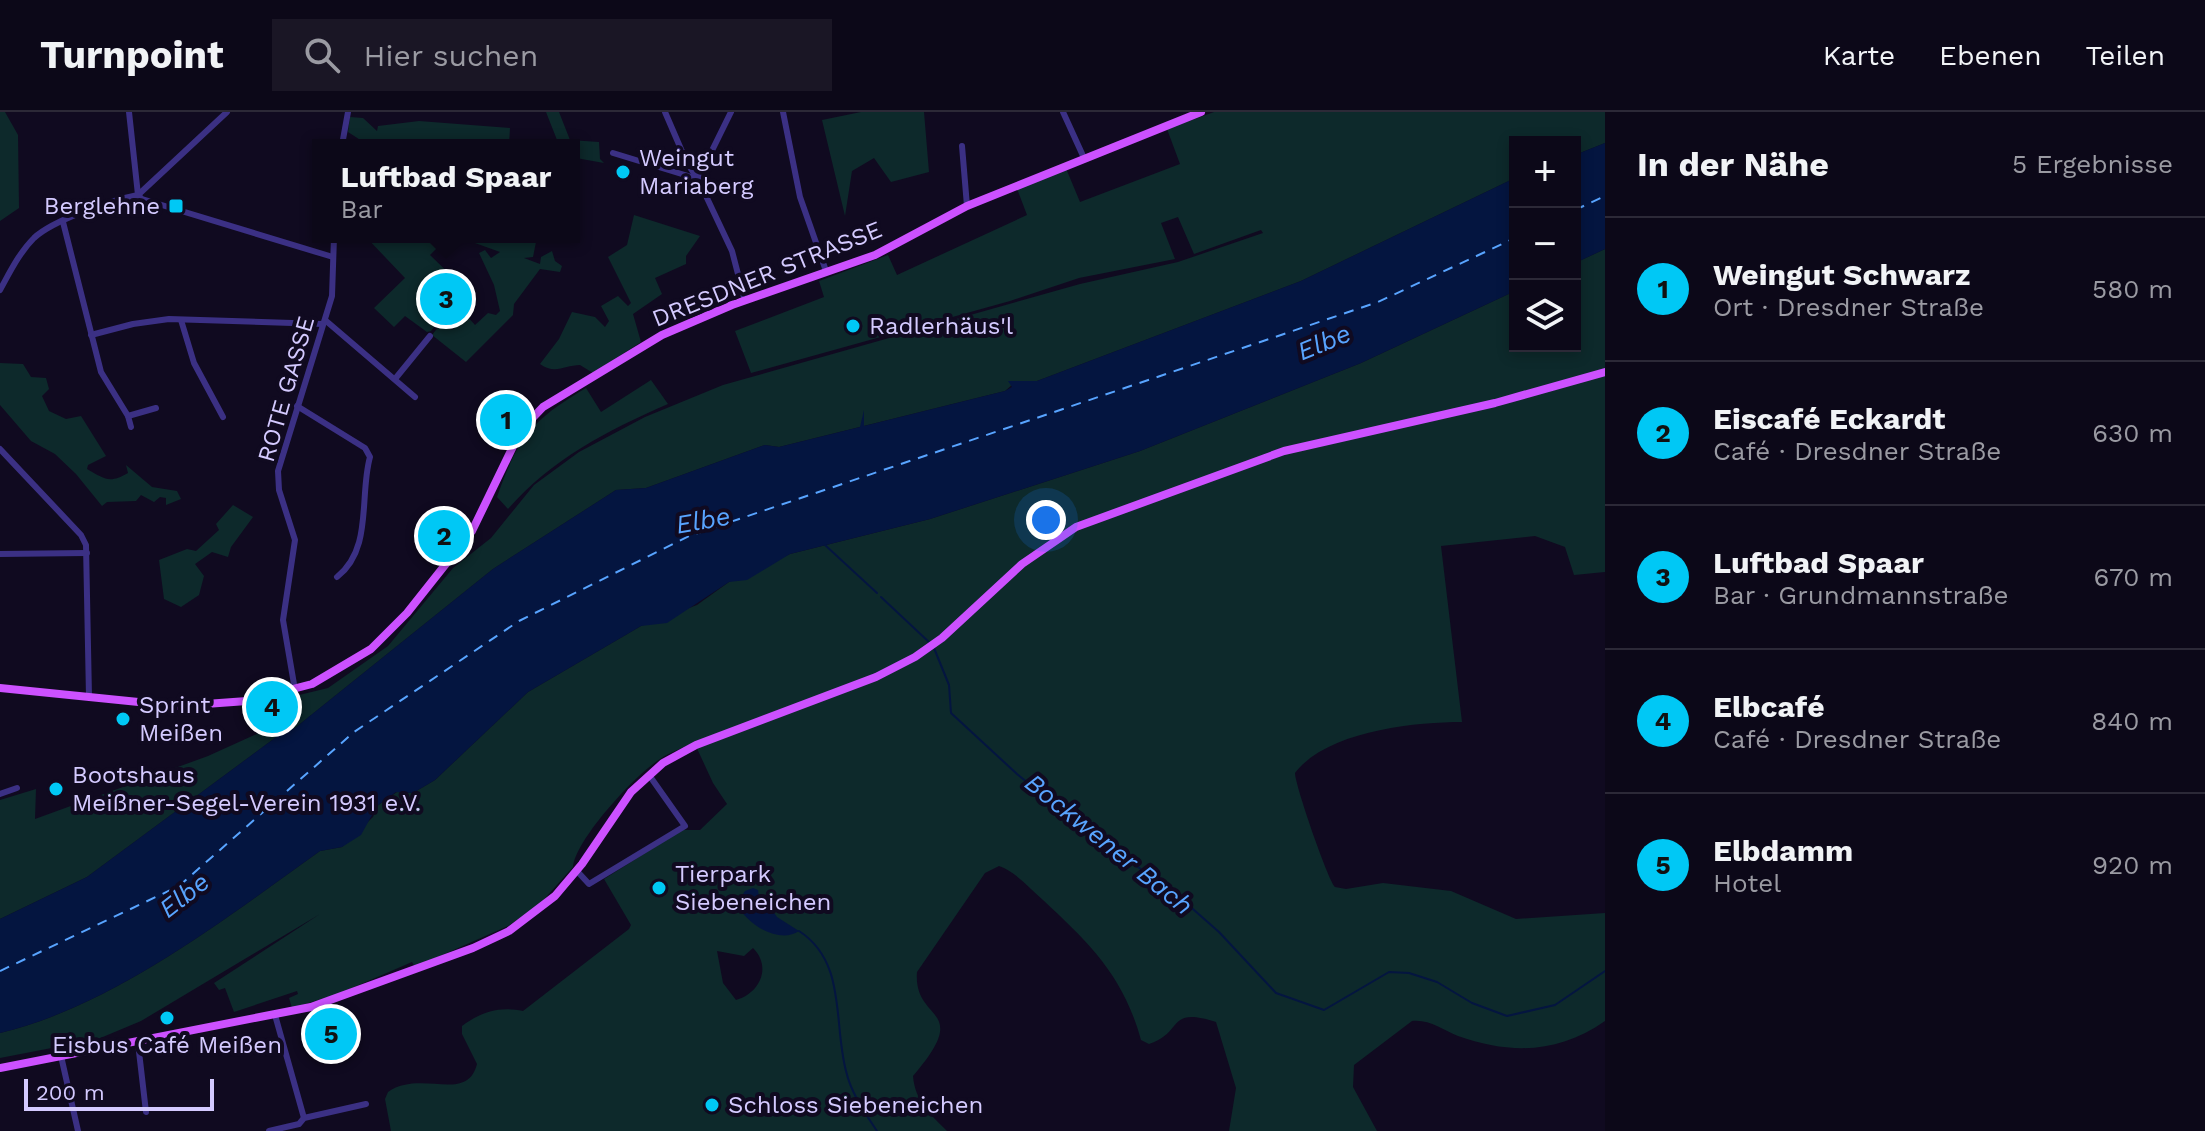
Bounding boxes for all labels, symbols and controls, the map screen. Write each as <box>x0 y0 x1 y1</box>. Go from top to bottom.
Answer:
search box <box>272 19 832 91</box>
text: Turnpoint <box>40 33 224 77</box>
icon: search <box>300 33 344 77</box>
text: Hier suchen <box>364 38 538 73</box>
text: Karte <box>1823 39 1895 72</box>
text: Ebenen <box>1939 39 2042 72</box>
text: Teilen <box>2086 39 2165 72</box>
map controls <box>1509 136 1581 352</box>
button: + <box>1509 136 1581 208</box>
popup <box>312 139 580 243</box>
place label: Weingut Mariaberg <box>639 144 754 200</box>
text: In der Nähe <box>1637 144 1829 184</box>
text: 5 Ergebnisse <box>2012 149 2173 179</box>
text: Luftbad Spaar <box>341 159 551 194</box>
marker: Weingut Mariaberg <box>614 163 632 181</box>
place label: Berglehne <box>44 192 160 220</box>
text: Bar <box>341 194 383 224</box>
marker: Berglehne <box>167 197 185 215</box>
button: − <box>1509 208 1581 280</box>
street label: DRESDNER STRASSE <box>648 215 886 333</box>
text: Weingut Schwarz <box>1713 257 1971 292</box>
pin: 3 <box>420 269 472 329</box>
text: 1 <box>1657 274 1669 304</box>
text: 580 m <box>2092 274 2173 304</box>
button: layers <box>1509 280 1581 352</box>
text: Ort · Dresdner Straße <box>1713 292 1984 322</box>
place label: Radlerhäus'l <box>869 312 1014 340</box>
street label: ROTE GASSE <box>252 313 320 465</box>
marker: Radlerhäus'l <box>844 317 862 335</box>
water label: Elbe <box>1293 318 1355 366</box>
pin: 1 <box>480 390 532 450</box>
text: Eiscafé Eckardt <box>1713 401 1945 436</box>
text: 2 <box>1655 418 1671 448</box>
text: 630 m <box>2092 418 2173 448</box>
text: Café · Dresdner Straße <box>1713 436 2001 466</box>
water label: Elbe <box>673 500 733 540</box>
your location <box>1026 500 1066 540</box>
pin: 2 <box>418 506 470 566</box>
text: Luftbad Spaar <box>1713 545 1924 580</box>
text: 3 <box>1655 562 1671 592</box>
text: 670 m <box>2094 562 2173 592</box>
text: Bar · Grundmannstraße <box>1713 580 2008 610</box>
pin: 4 <box>246 677 298 737</box>
text: Elbcafé <box>1713 689 1825 724</box>
place label: Sprint Meißen <box>139 691 223 747</box>
text: 4 <box>1655 706 1671 736</box>
text: 840 m <box>2091 706 2173 736</box>
marker: Sprint Meißen <box>114 710 132 728</box>
text: Café · Dresdner Straße <box>1713 724 2001 754</box>
place label: Bootshaus Meißner-Segel-Verein 1931 e.V. <box>72 761 421 817</box>
water label: Bockwener Bach <box>1019 767 1199 921</box>
marker: Bootshaus Meißner-Segel-Verein 1931 e.V. <box>47 780 65 798</box>
text: Elbdamm <box>1713 833 1853 868</box>
text: 5 <box>1655 850 1671 880</box>
text: 920 m <box>2092 850 2173 880</box>
place label: Tierpark Siebeneichen <box>675 860 831 916</box>
water label: Elbe <box>153 866 215 924</box>
text: Hotel <box>1713 868 1781 898</box>
marker: Tierpark Siebeneichen <box>650 879 668 897</box>
pin: 5 <box>305 1004 357 1064</box>
marker: Eisbus Café Meißen <box>158 1009 176 1027</box>
place label: Eisbus Café Meißen <box>52 1031 282 1059</box>
scale bar <box>24 1075 214 1111</box>
text: 200 m <box>36 1080 105 1105</box>
place label: Schloss Siebeneichen <box>728 1091 983 1119</box>
marker: Schloss Siebeneichen <box>703 1096 721 1114</box>

